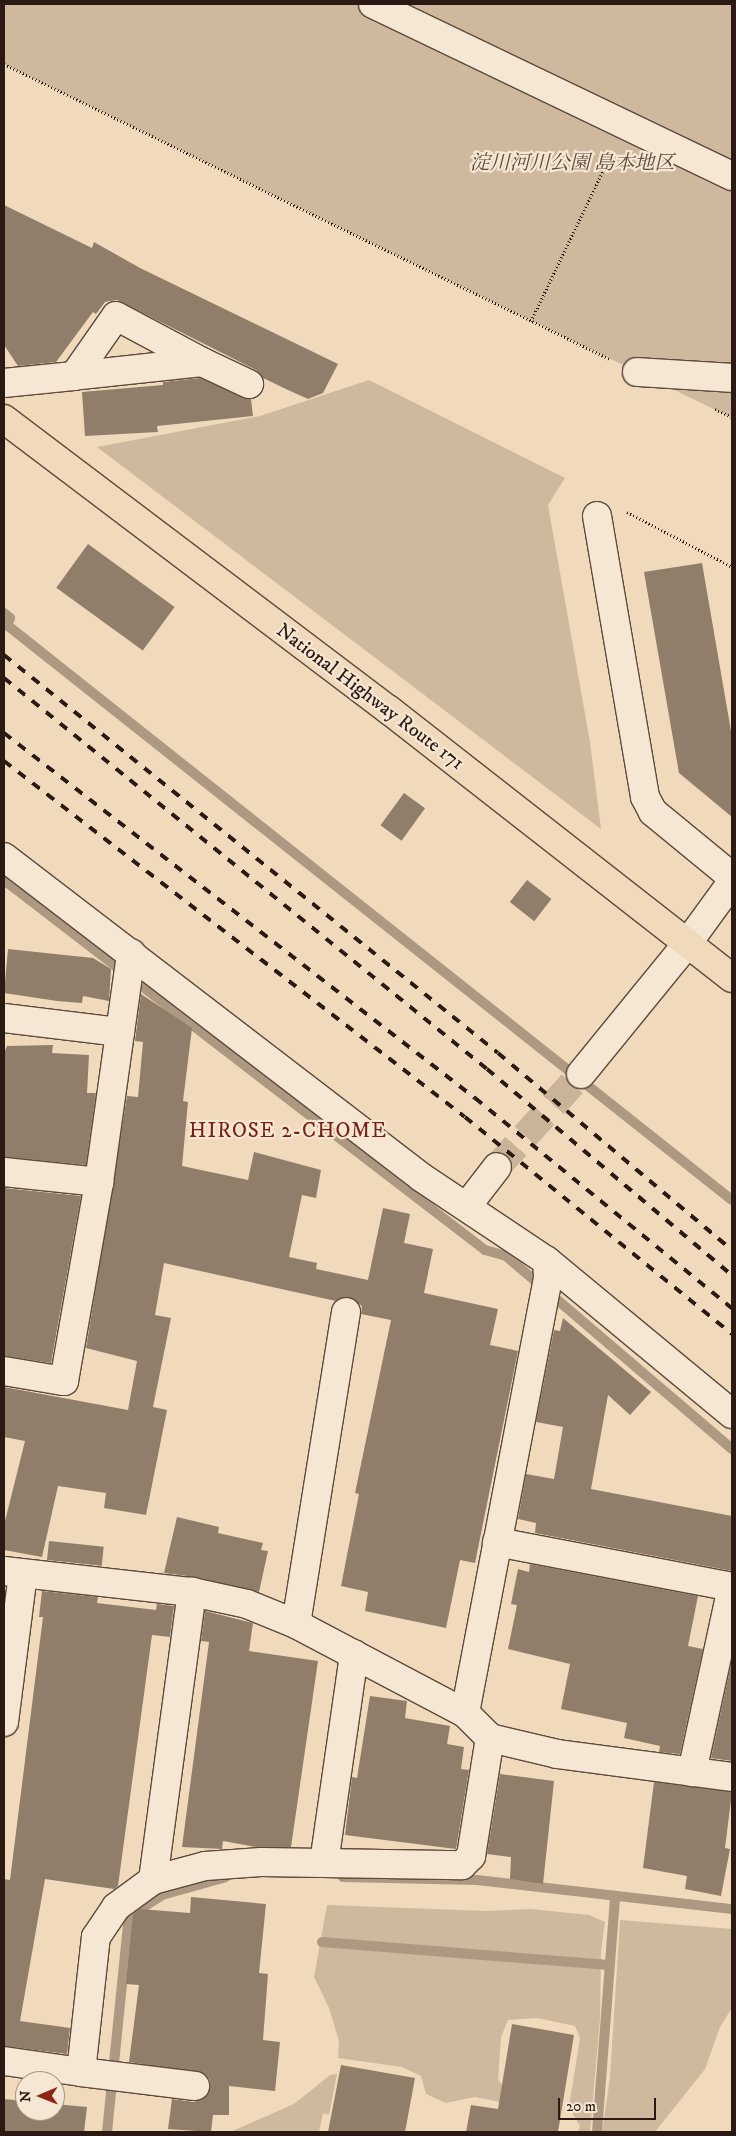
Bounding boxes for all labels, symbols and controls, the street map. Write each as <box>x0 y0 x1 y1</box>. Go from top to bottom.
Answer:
park label: 淀川河川公園 島本地区 <box>470 151 674 175</box>
street label: National Highway Route 171 <box>271 619 469 775</box>
district label: HIROSE 2-CHOME <box>187 1118 389 1144</box>
north arrow <box>15 2071 65 2121</box>
scale bar <box>561 2088 658 2120</box>
text: N <box>17 2090 35 2102</box>
text: 20 m <box>566 2097 596 2116</box>

